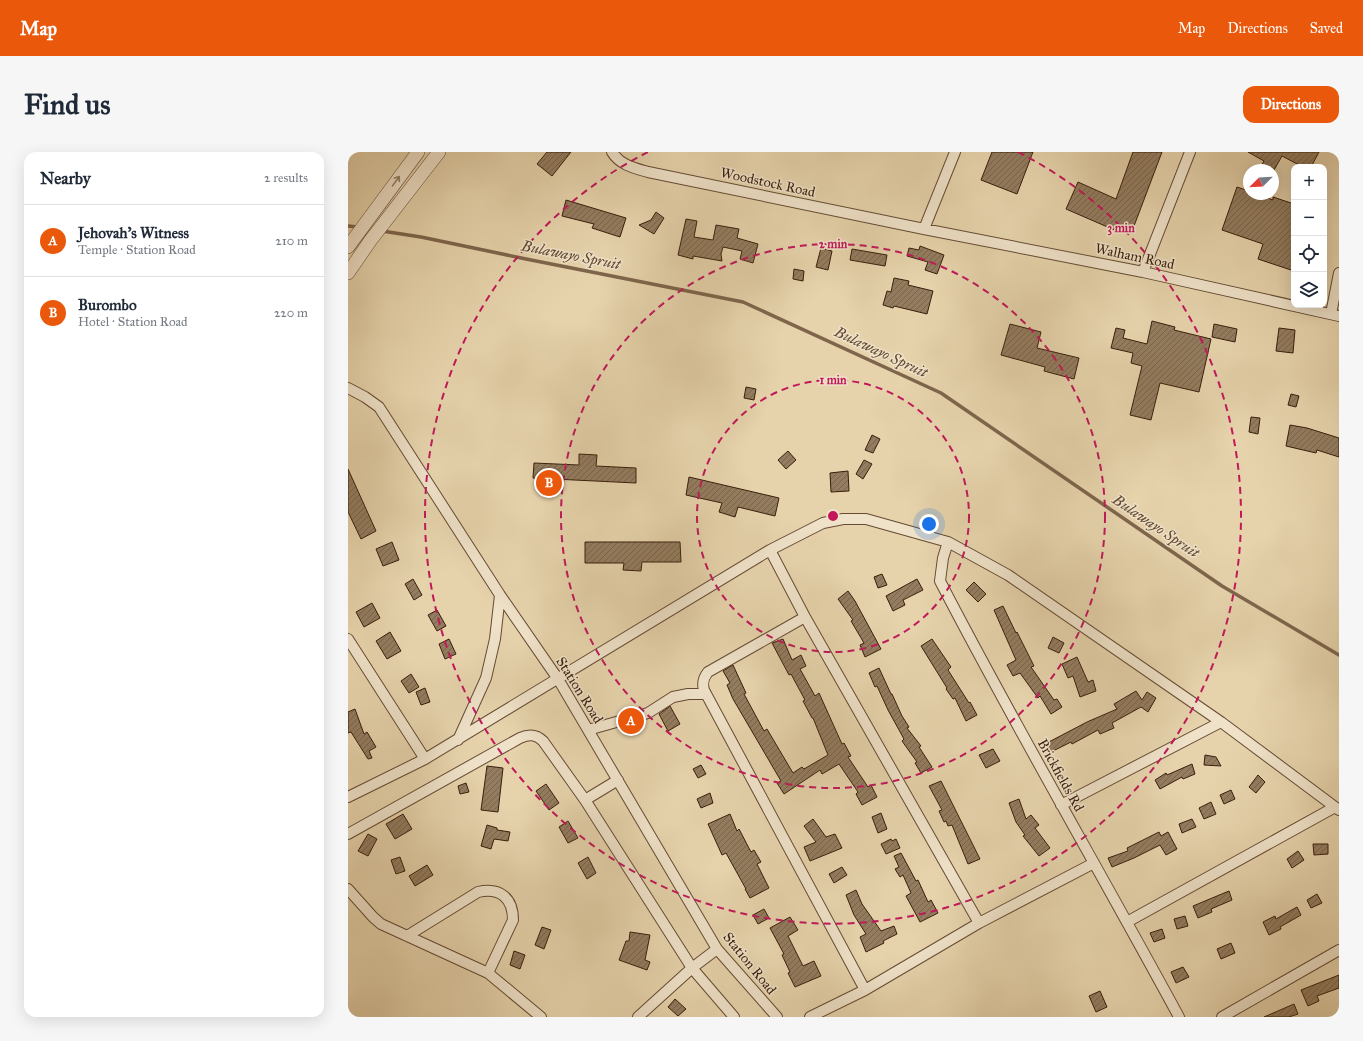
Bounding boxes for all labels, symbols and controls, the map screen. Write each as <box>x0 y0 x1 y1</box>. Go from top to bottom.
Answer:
text: Map <box>20 17 57 40</box>
text: Map <box>1178 20 1205 37</box>
text: Directions <box>1227 20 1288 37</box>
text: Saved <box>1310 20 1343 37</box>
button: Directions <box>1243 86 1339 123</box>
text: Find us <box>24 87 110 122</box>
street label: Woodstock Road <box>719 164 817 201</box>
north arrow <box>1243 164 1279 200</box>
map controls <box>1291 164 1327 308</box>
button: + <box>1291 164 1327 200</box>
text: Nearby <box>40 168 91 189</box>
text: 2 results <box>264 170 308 186</box>
one-way arrow <box>392 176 401 187</box>
button: − <box>1291 200 1327 236</box>
text: 3 min <box>1107 221 1135 236</box>
text: Jehovah's Witness <box>78 224 189 242</box>
text: A <box>49 233 57 249</box>
text: 210 m <box>275 233 308 249</box>
water label: Bulawayo Spruit <box>519 236 623 275</box>
button: locate <box>1291 236 1327 272</box>
text: 2 min <box>819 237 848 251</box>
street label: Walham Road <box>1094 240 1176 273</box>
text: Temple · Station Road <box>78 242 196 258</box>
button: layers <box>1291 272 1327 308</box>
text: Burombo <box>78 296 137 314</box>
text: B <box>49 305 57 321</box>
text: 220 m <box>274 305 308 321</box>
text: Hotel · Station Road <box>78 314 188 330</box>
water label: Bulawayo Spruit <box>830 322 932 383</box>
text: 1 min <box>819 373 847 387</box>
pin: B <box>536 468 562 498</box>
water label: Bulawayo Spruit <box>1108 490 1204 563</box>
centre of rings <box>826 509 840 523</box>
your location <box>919 514 939 534</box>
street label: Station Road <box>552 654 607 727</box>
pin: A <box>618 706 644 736</box>
street label: Brickfields Rd <box>1034 736 1087 814</box>
street label: Station Road <box>719 929 780 998</box>

